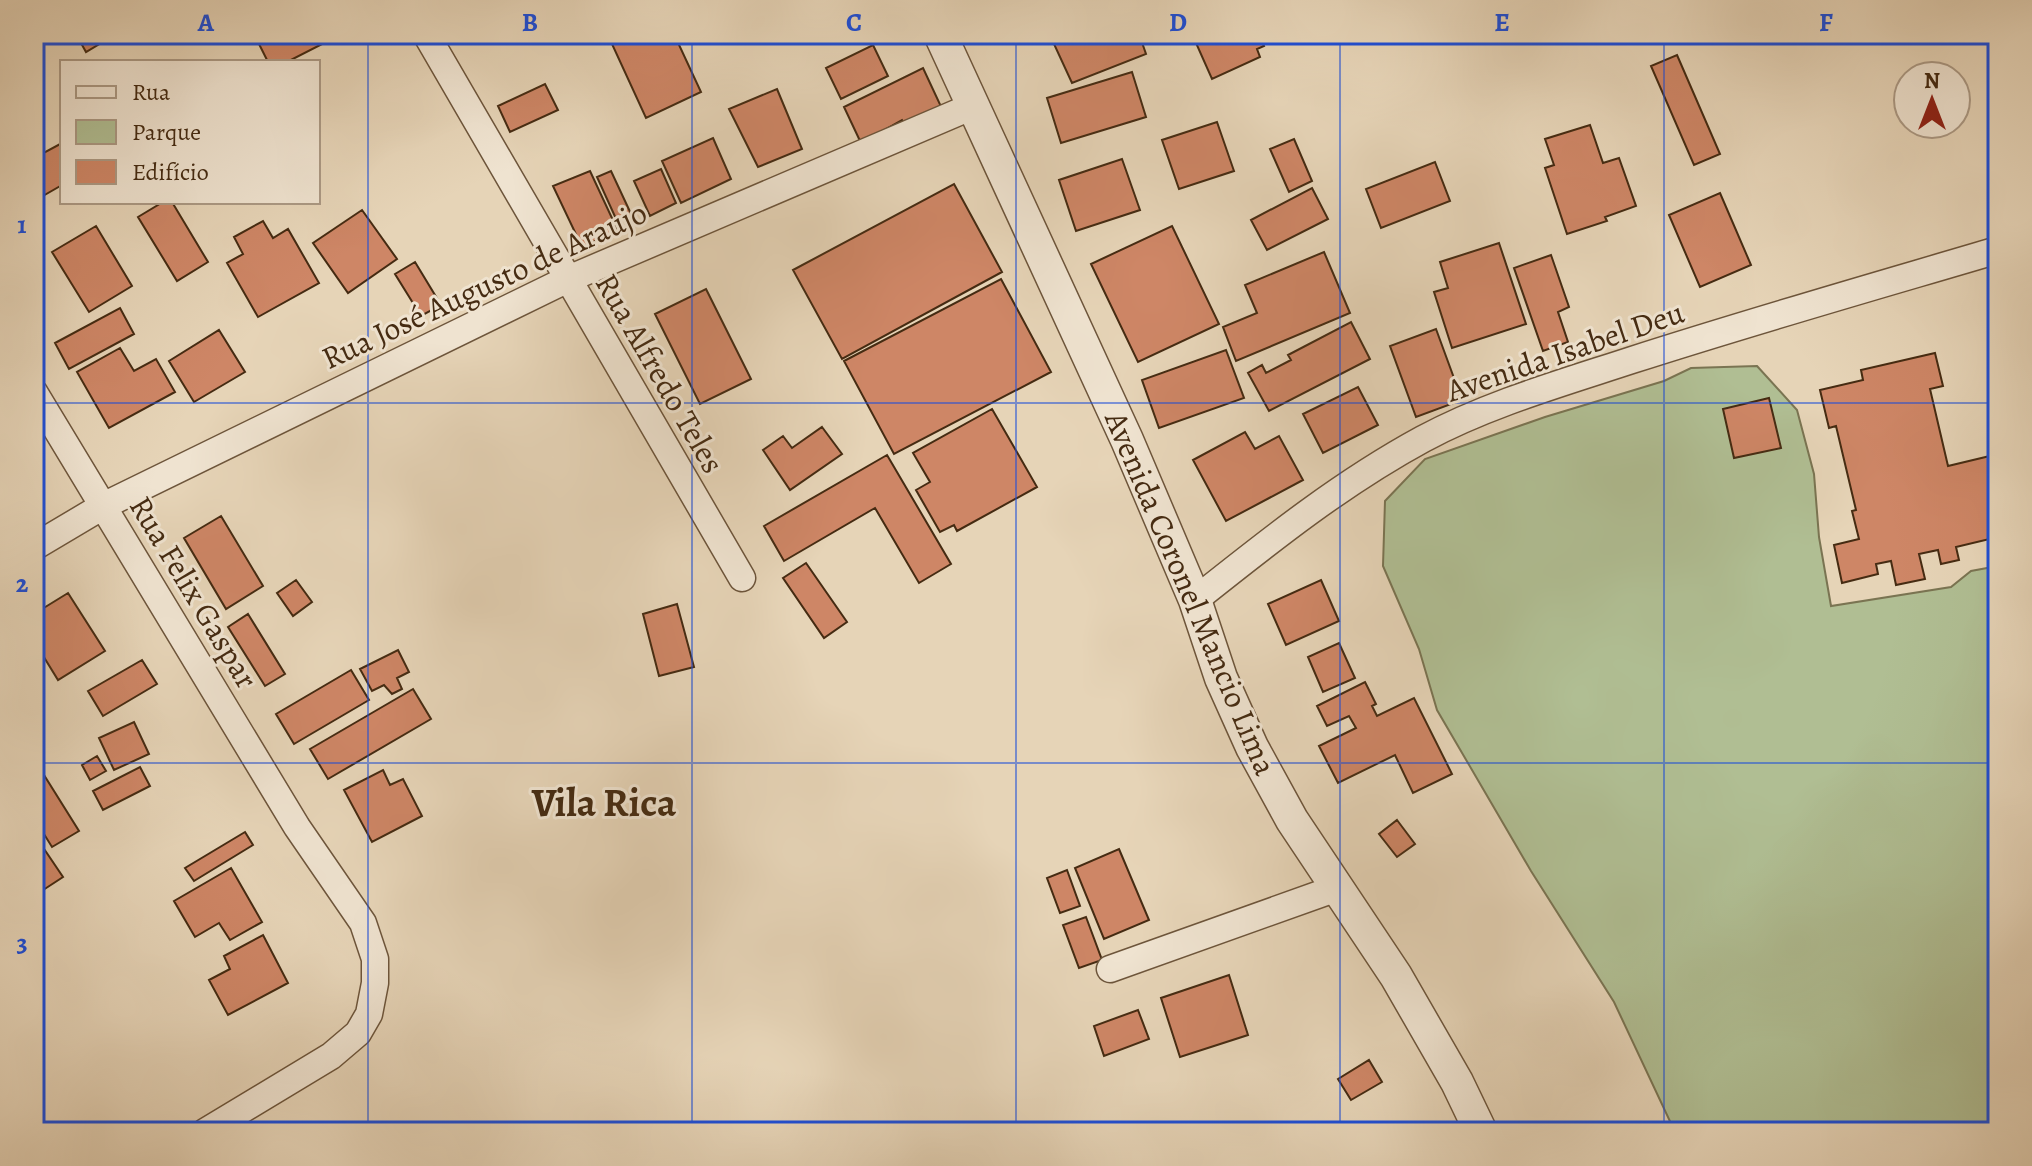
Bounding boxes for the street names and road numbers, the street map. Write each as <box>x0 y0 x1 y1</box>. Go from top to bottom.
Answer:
street label: Rua José Augusto de Araujo <box>314 190 654 380</box>
street label: Rua Alfredo Teles <box>585 265 735 481</box>
street label: Avenida Isabel Deu <box>1439 289 1690 413</box>
street label: Avenida Coronel Mancio Lima <box>1094 403 1288 782</box>
street label: Rua Felix Gaspar <box>119 487 269 697</box>

